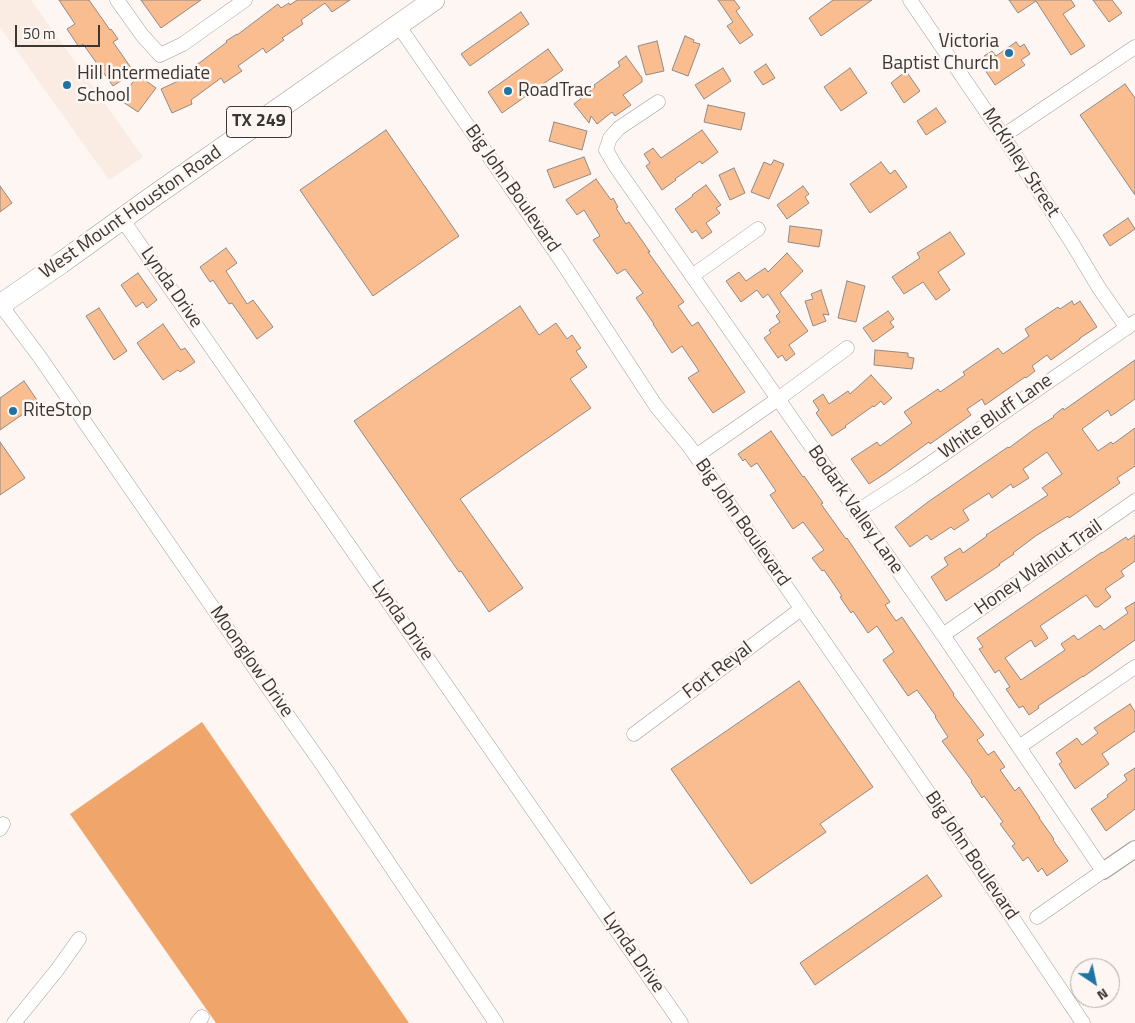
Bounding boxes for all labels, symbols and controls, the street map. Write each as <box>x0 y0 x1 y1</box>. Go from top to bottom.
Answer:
scale bar <box>18 15 102 47</box>
text: 50 m <box>23 22 56 45</box>
place label: Victoria Baptist Church <box>882 31 999 75</box>
marker: Victoria Baptist Church <box>1003 47 1015 59</box>
place label: Hill Intermediate School <box>77 63 210 107</box>
marker: Hill Intermediate School <box>61 79 73 91</box>
place label: RoadTrac <box>518 80 592 102</box>
marker: RoadTrac <box>502 85 514 97</box>
street label: McKinley Street <box>976 104 1064 222</box>
road number: TX 249 <box>226 106 292 138</box>
street label: Big John Boulevard <box>460 121 564 257</box>
street label: West Mount Houston Road <box>36 142 226 284</box>
street label: Lynda Drive <box>135 243 207 333</box>
street label: White Bluff Lane <box>935 370 1057 464</box>
place label: RiteStop <box>23 400 92 422</box>
marker: RiteStop <box>7 405 19 417</box>
street label: Bodark Valley Lane <box>802 442 908 578</box>
street label: Big John Boulevard <box>690 455 794 591</box>
street label: Honey Walnut Trail <box>971 516 1107 620</box>
street label: Lynda Drive <box>366 576 438 666</box>
street label: Moonglow Drive <box>204 602 298 722</box>
street label: Fort Reyal <box>679 638 757 704</box>
street label: Big John Boulevard <box>920 787 1022 925</box>
street label: Lynda Drive <box>597 908 669 998</box>
north arrow <box>1070 958 1120 1008</box>
text: N <box>1093 984 1113 1006</box>

